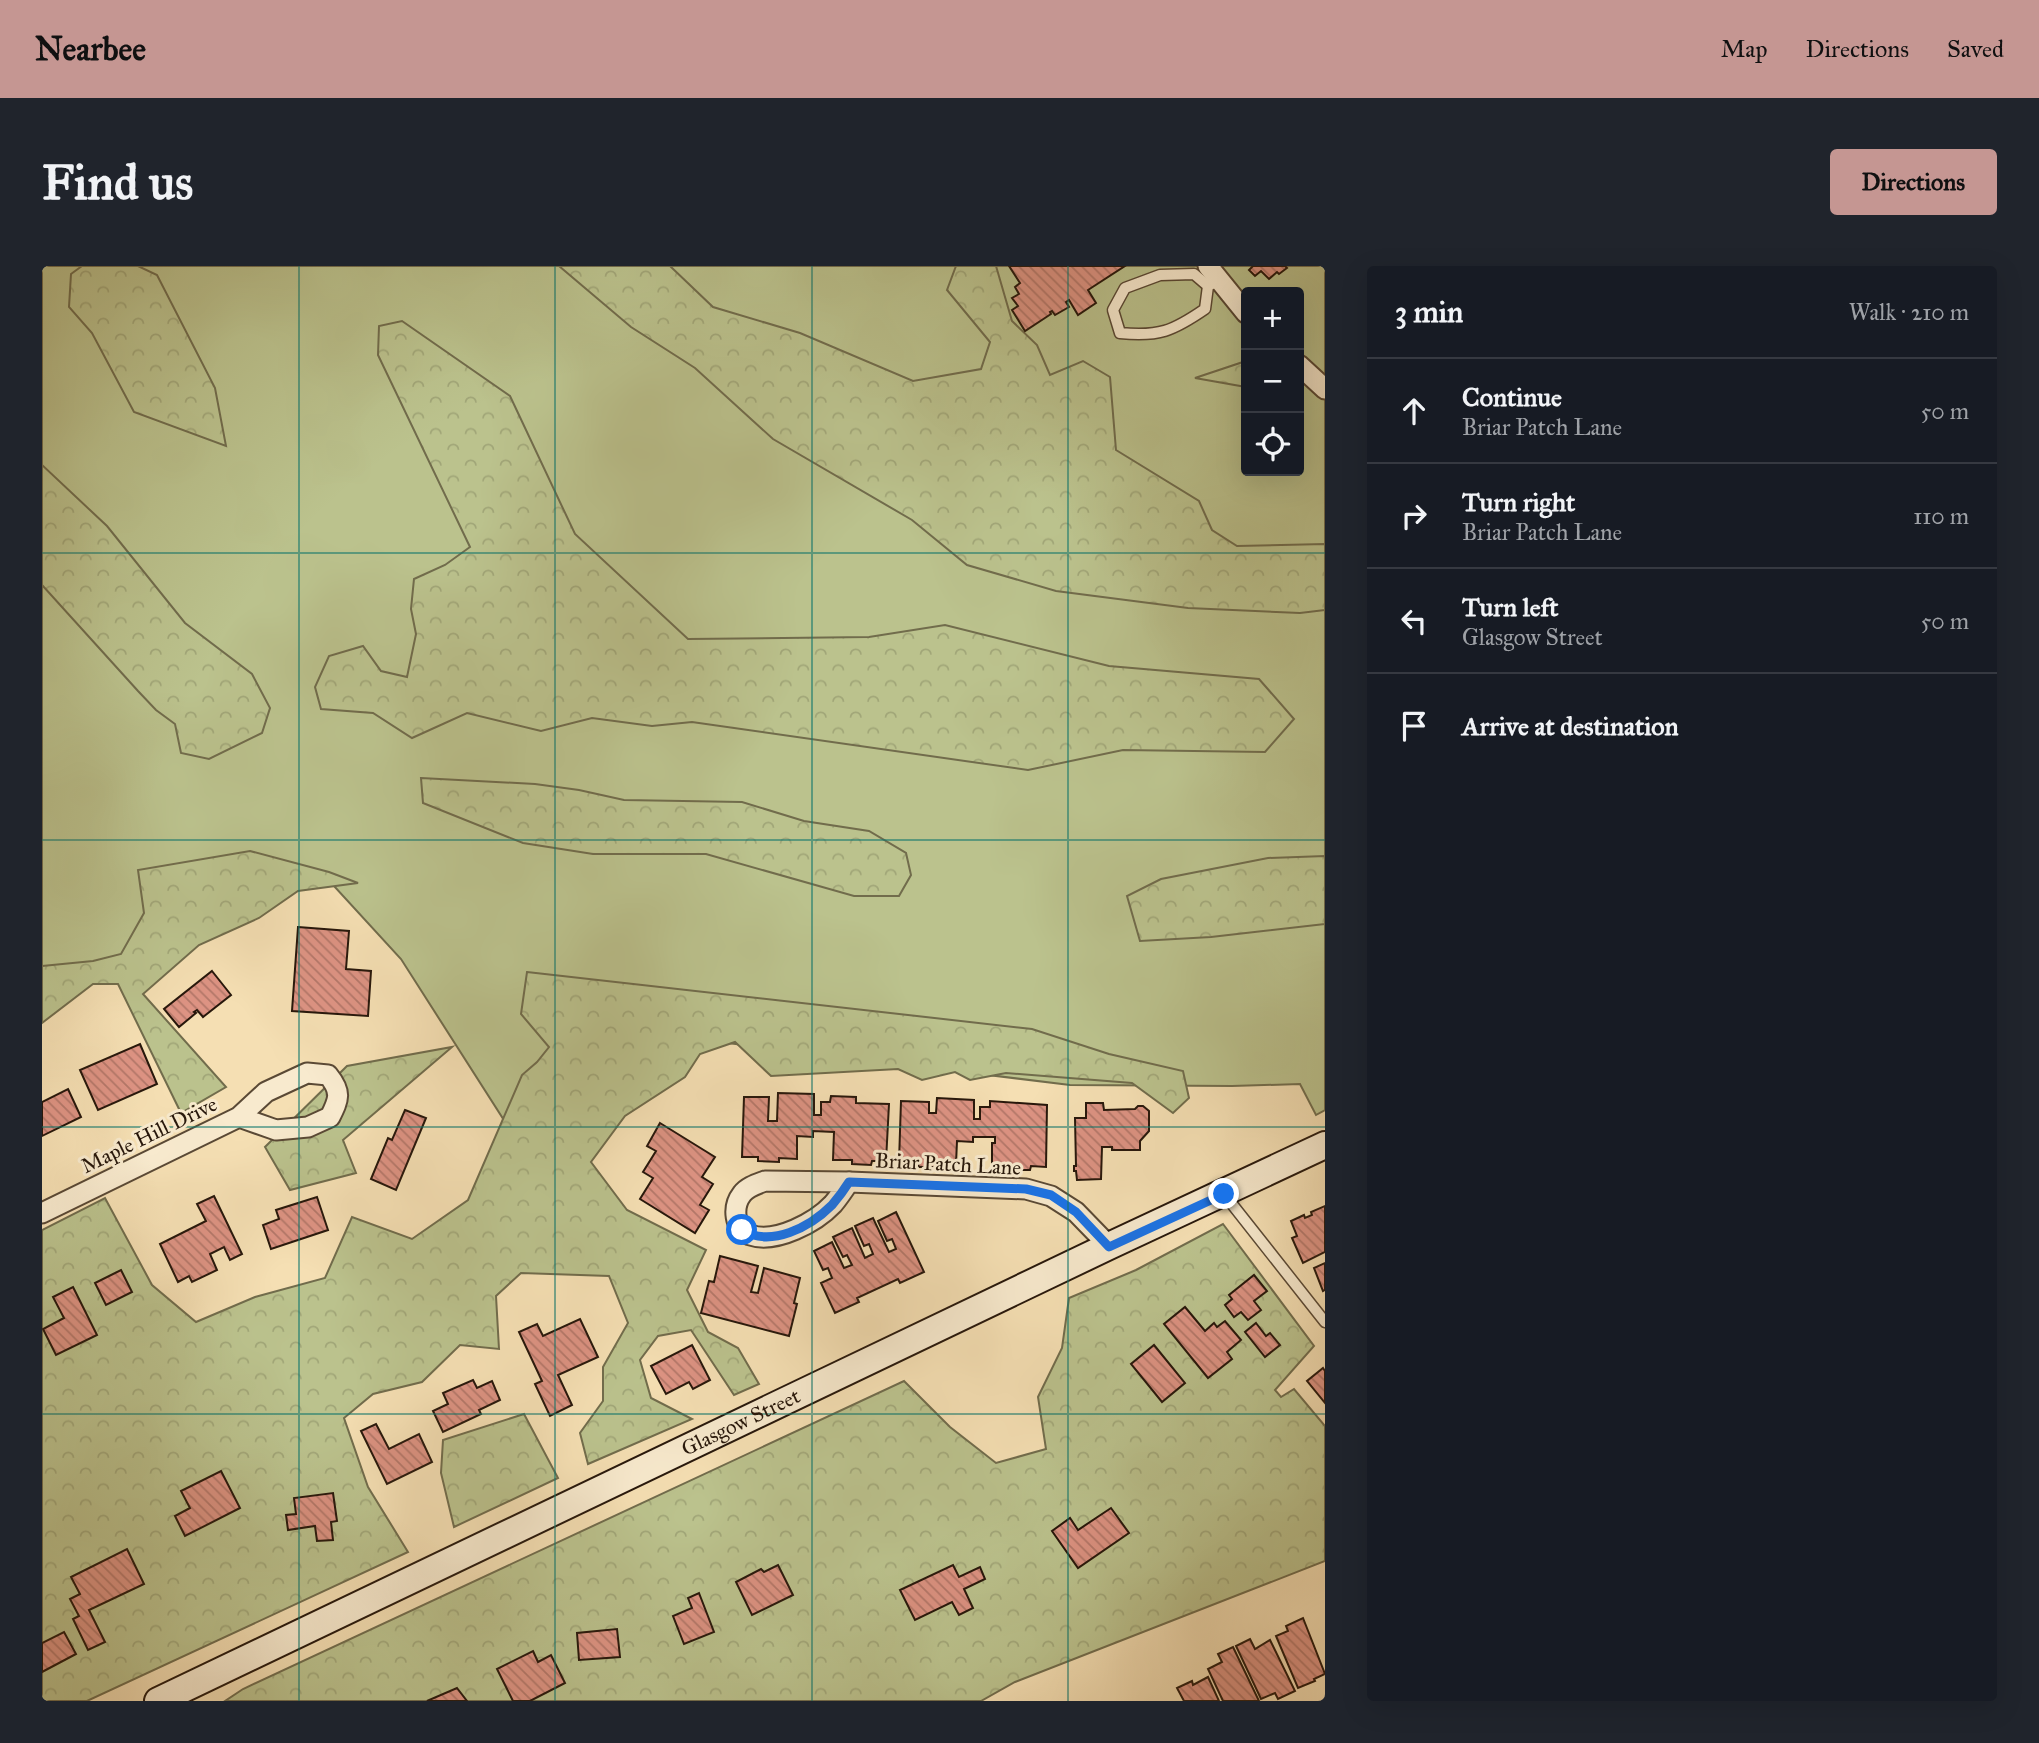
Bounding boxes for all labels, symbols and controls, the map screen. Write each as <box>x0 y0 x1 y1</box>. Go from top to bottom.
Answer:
text: Nearbee <box>35 29 146 69</box>
text: Map <box>1721 34 1768 64</box>
text: Directions <box>1806 34 1909 64</box>
text: Saved <box>1947 34 2004 64</box>
button: Directions <box>1830 149 1997 215</box>
text: Find us <box>42 153 193 212</box>
map controls <box>1241 287 1304 476</box>
button: + <box>1241 287 1304 350</box>
text: 3 min <box>1395 294 1463 330</box>
text: Walk · 210 m <box>1849 298 1969 326</box>
button: − <box>1241 350 1304 413</box>
text: Continue <box>1462 381 1562 413</box>
icon: ahead <box>1395 392 1433 430</box>
text: 50 m <box>1921 397 1969 425</box>
button: locate <box>1241 413 1304 476</box>
text: Briar Patch Lane <box>1462 413 1622 441</box>
text: Turn right <box>1462 486 1575 518</box>
icon: right <box>1395 497 1433 535</box>
text: 110 m <box>1913 502 1969 530</box>
text: Briar Patch Lane <box>1462 518 1622 546</box>
text: Turn left <box>1462 591 1558 623</box>
icon: left <box>1395 602 1433 640</box>
text: 50 m <box>1921 607 1969 635</box>
text: Glasgow Street <box>1462 623 1603 651</box>
icon: arrive <box>1395 707 1433 745</box>
text: Arrive at destination <box>1462 710 1679 742</box>
street label: Maple Hill Drive <box>77 1091 222 1179</box>
street label: Briar Patch Lane <box>874 1147 1022 1181</box>
route end <box>1208 1178 1239 1209</box>
route start <box>726 1214 757 1245</box>
street label: Glasgow Street <box>677 1382 805 1462</box>

